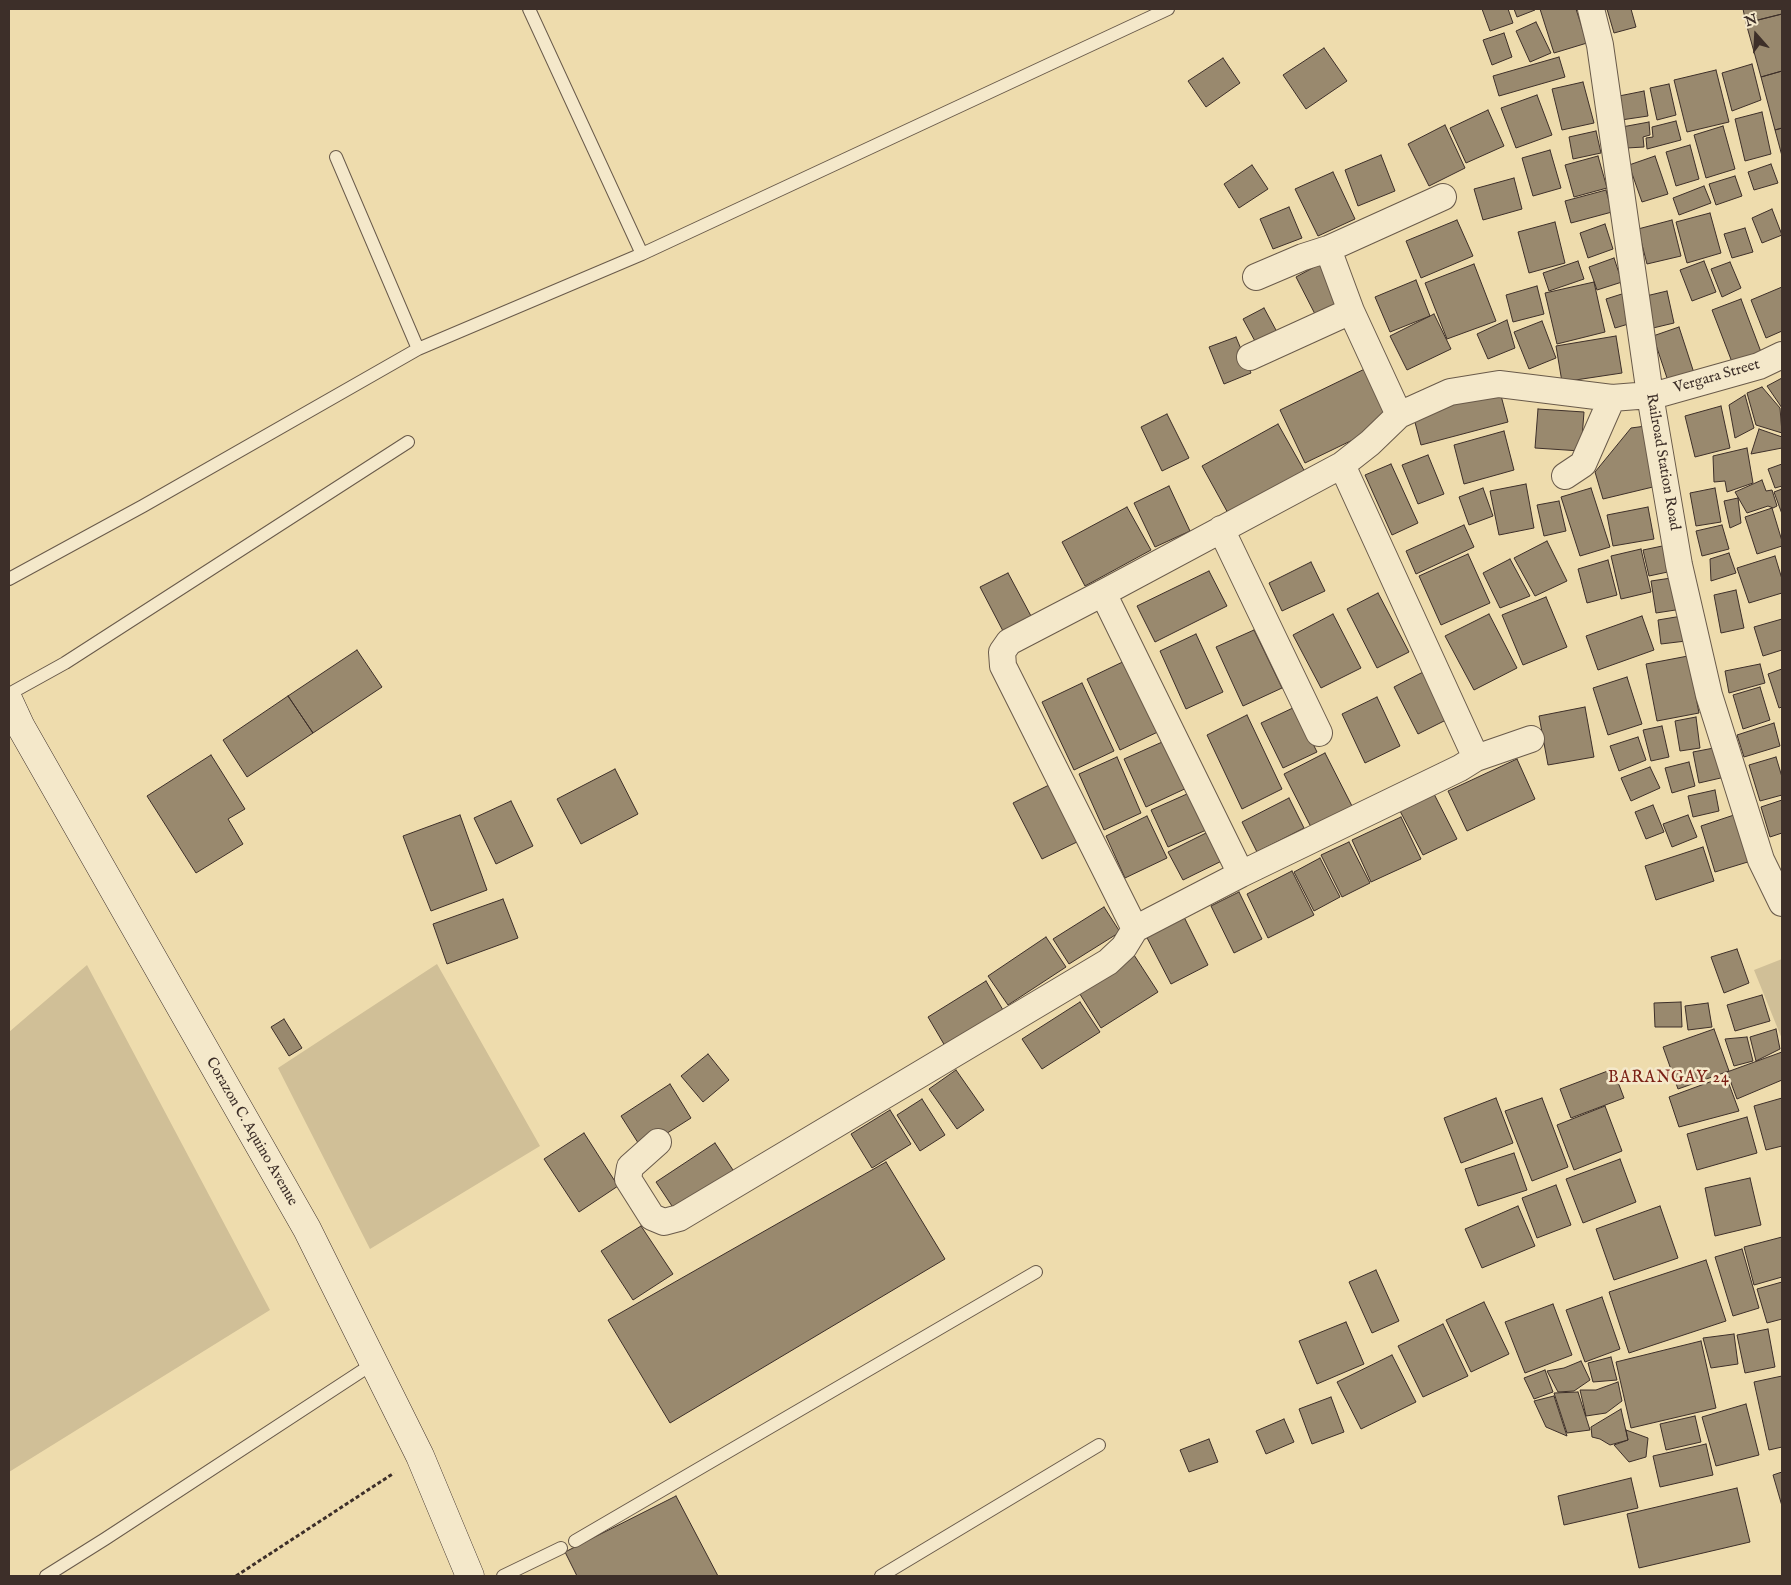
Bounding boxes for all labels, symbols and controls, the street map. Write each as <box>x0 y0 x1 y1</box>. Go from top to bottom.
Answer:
north arrow <box>1731 10 1781 60</box>
text: N <box>1742 10 1760 31</box>
street label: Vergara Street <box>1672 356 1762 398</box>
street label: Railroad Station Road <box>1641 392 1683 532</box>
street label: Corazon C. Aquino Avenue <box>201 1054 301 1210</box>
district label: BARANGAY 24 <box>1607 1069 1731 1089</box>

